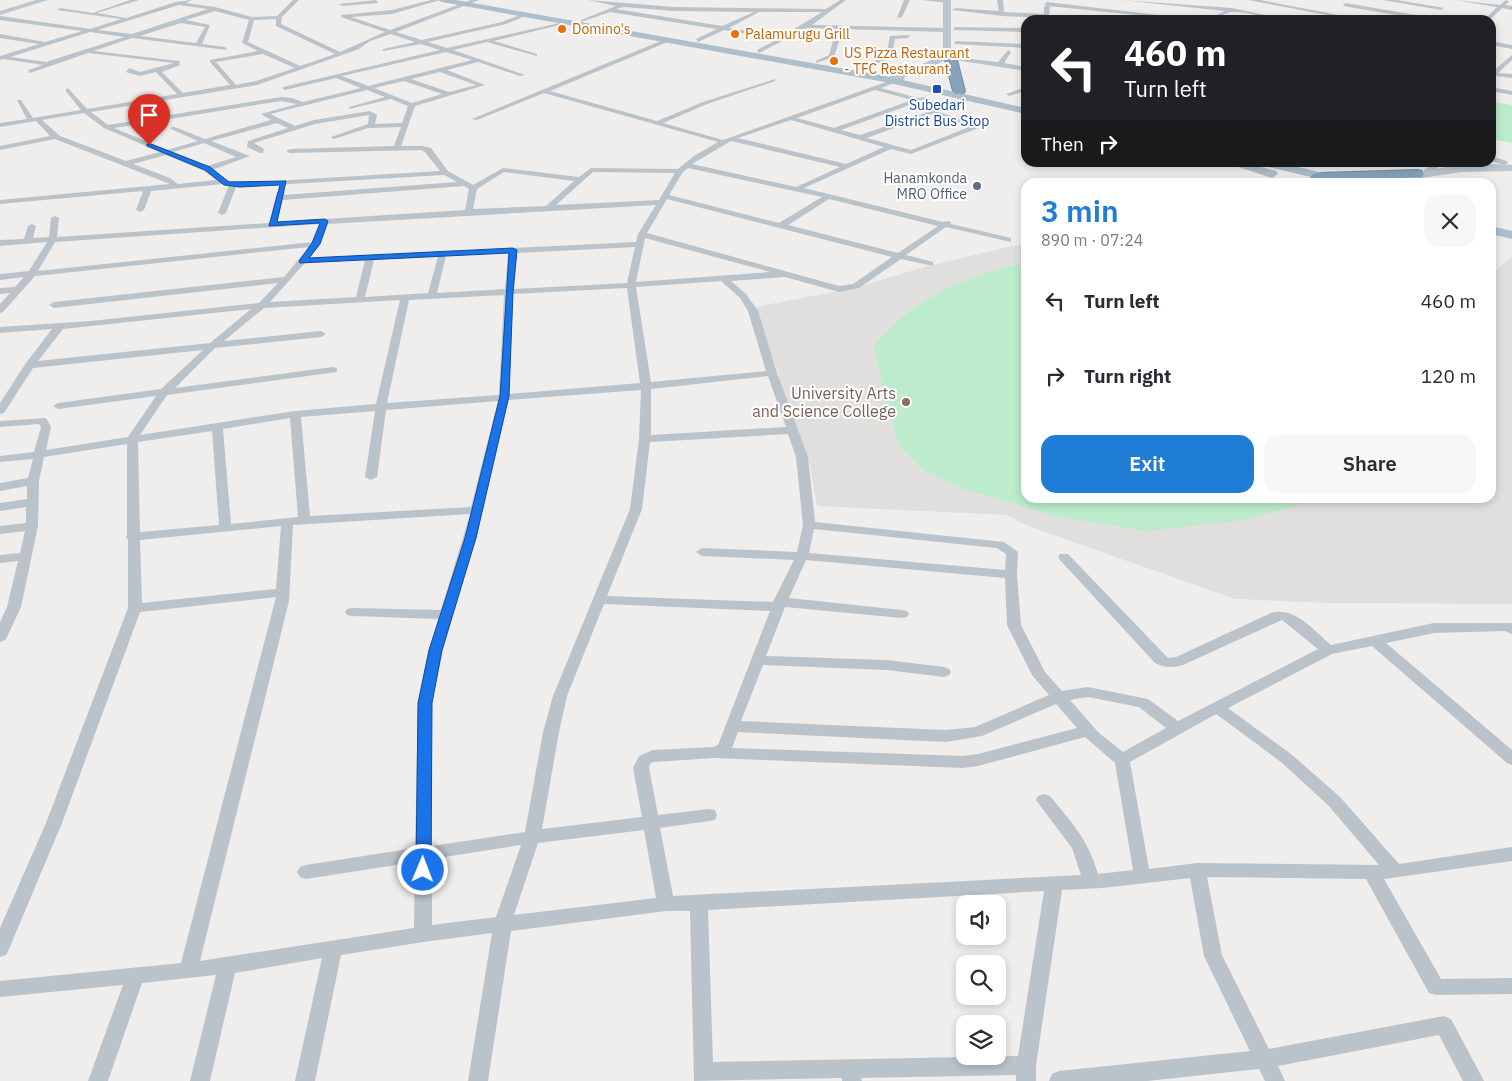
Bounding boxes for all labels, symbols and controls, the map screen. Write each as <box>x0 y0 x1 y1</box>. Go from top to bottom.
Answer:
place label: Domino's <box>572 20 631 38</box>
marker: Domino's <box>556 23 568 35</box>
place label: Palamurugu Grill <box>745 25 850 43</box>
marker: Palamurugu Grill <box>729 28 741 40</box>
text: 460 m <box>1124 30 1227 76</box>
icon: left <box>1041 35 1106 100</box>
place label: US Pizza Restaurant - TFC Restaurant <box>844 44 970 78</box>
marker: US Pizza Restaurant - TFC Restaurant <box>828 55 840 67</box>
text: Turn left <box>1124 74 1207 103</box>
marker: Subedari District Bus Stop <box>931 83 943 95</box>
pin <box>128 94 170 145</box>
place label: Subedari District Bus Stop <box>885 96 989 130</box>
icon: arrive <box>135 101 163 129</box>
icon: right <box>1094 130 1122 158</box>
text: Then <box>1041 132 1084 156</box>
place label: Hanamkonda MRO Office <box>883 169 968 203</box>
marker: Hanamkonda MRO Office <box>971 180 983 192</box>
text: 3 min <box>1041 191 1119 230</box>
button: close <box>1424 195 1476 247</box>
text: 890 m · 07:24 <box>1041 230 1143 250</box>
icon: left <box>1041 287 1069 315</box>
text: Turn left <box>1084 289 1160 313</box>
text: 460 m <box>1421 289 1476 313</box>
icon: right <box>1041 362 1069 390</box>
text: Turn right <box>1084 364 1171 388</box>
text: 120 m <box>1421 364 1476 388</box>
place label: University Arts and Science College <box>752 383 896 421</box>
marker: University Arts and Science College <box>900 396 912 408</box>
button: Exit <box>1041 435 1254 493</box>
button: Share <box>1264 435 1476 493</box>
position arrow <box>396 843 448 895</box>
map controls <box>956 895 1006 1065</box>
button: sound <box>956 895 1006 945</box>
button: search <box>956 955 1006 1005</box>
button: layers <box>956 1015 1006 1065</box>

